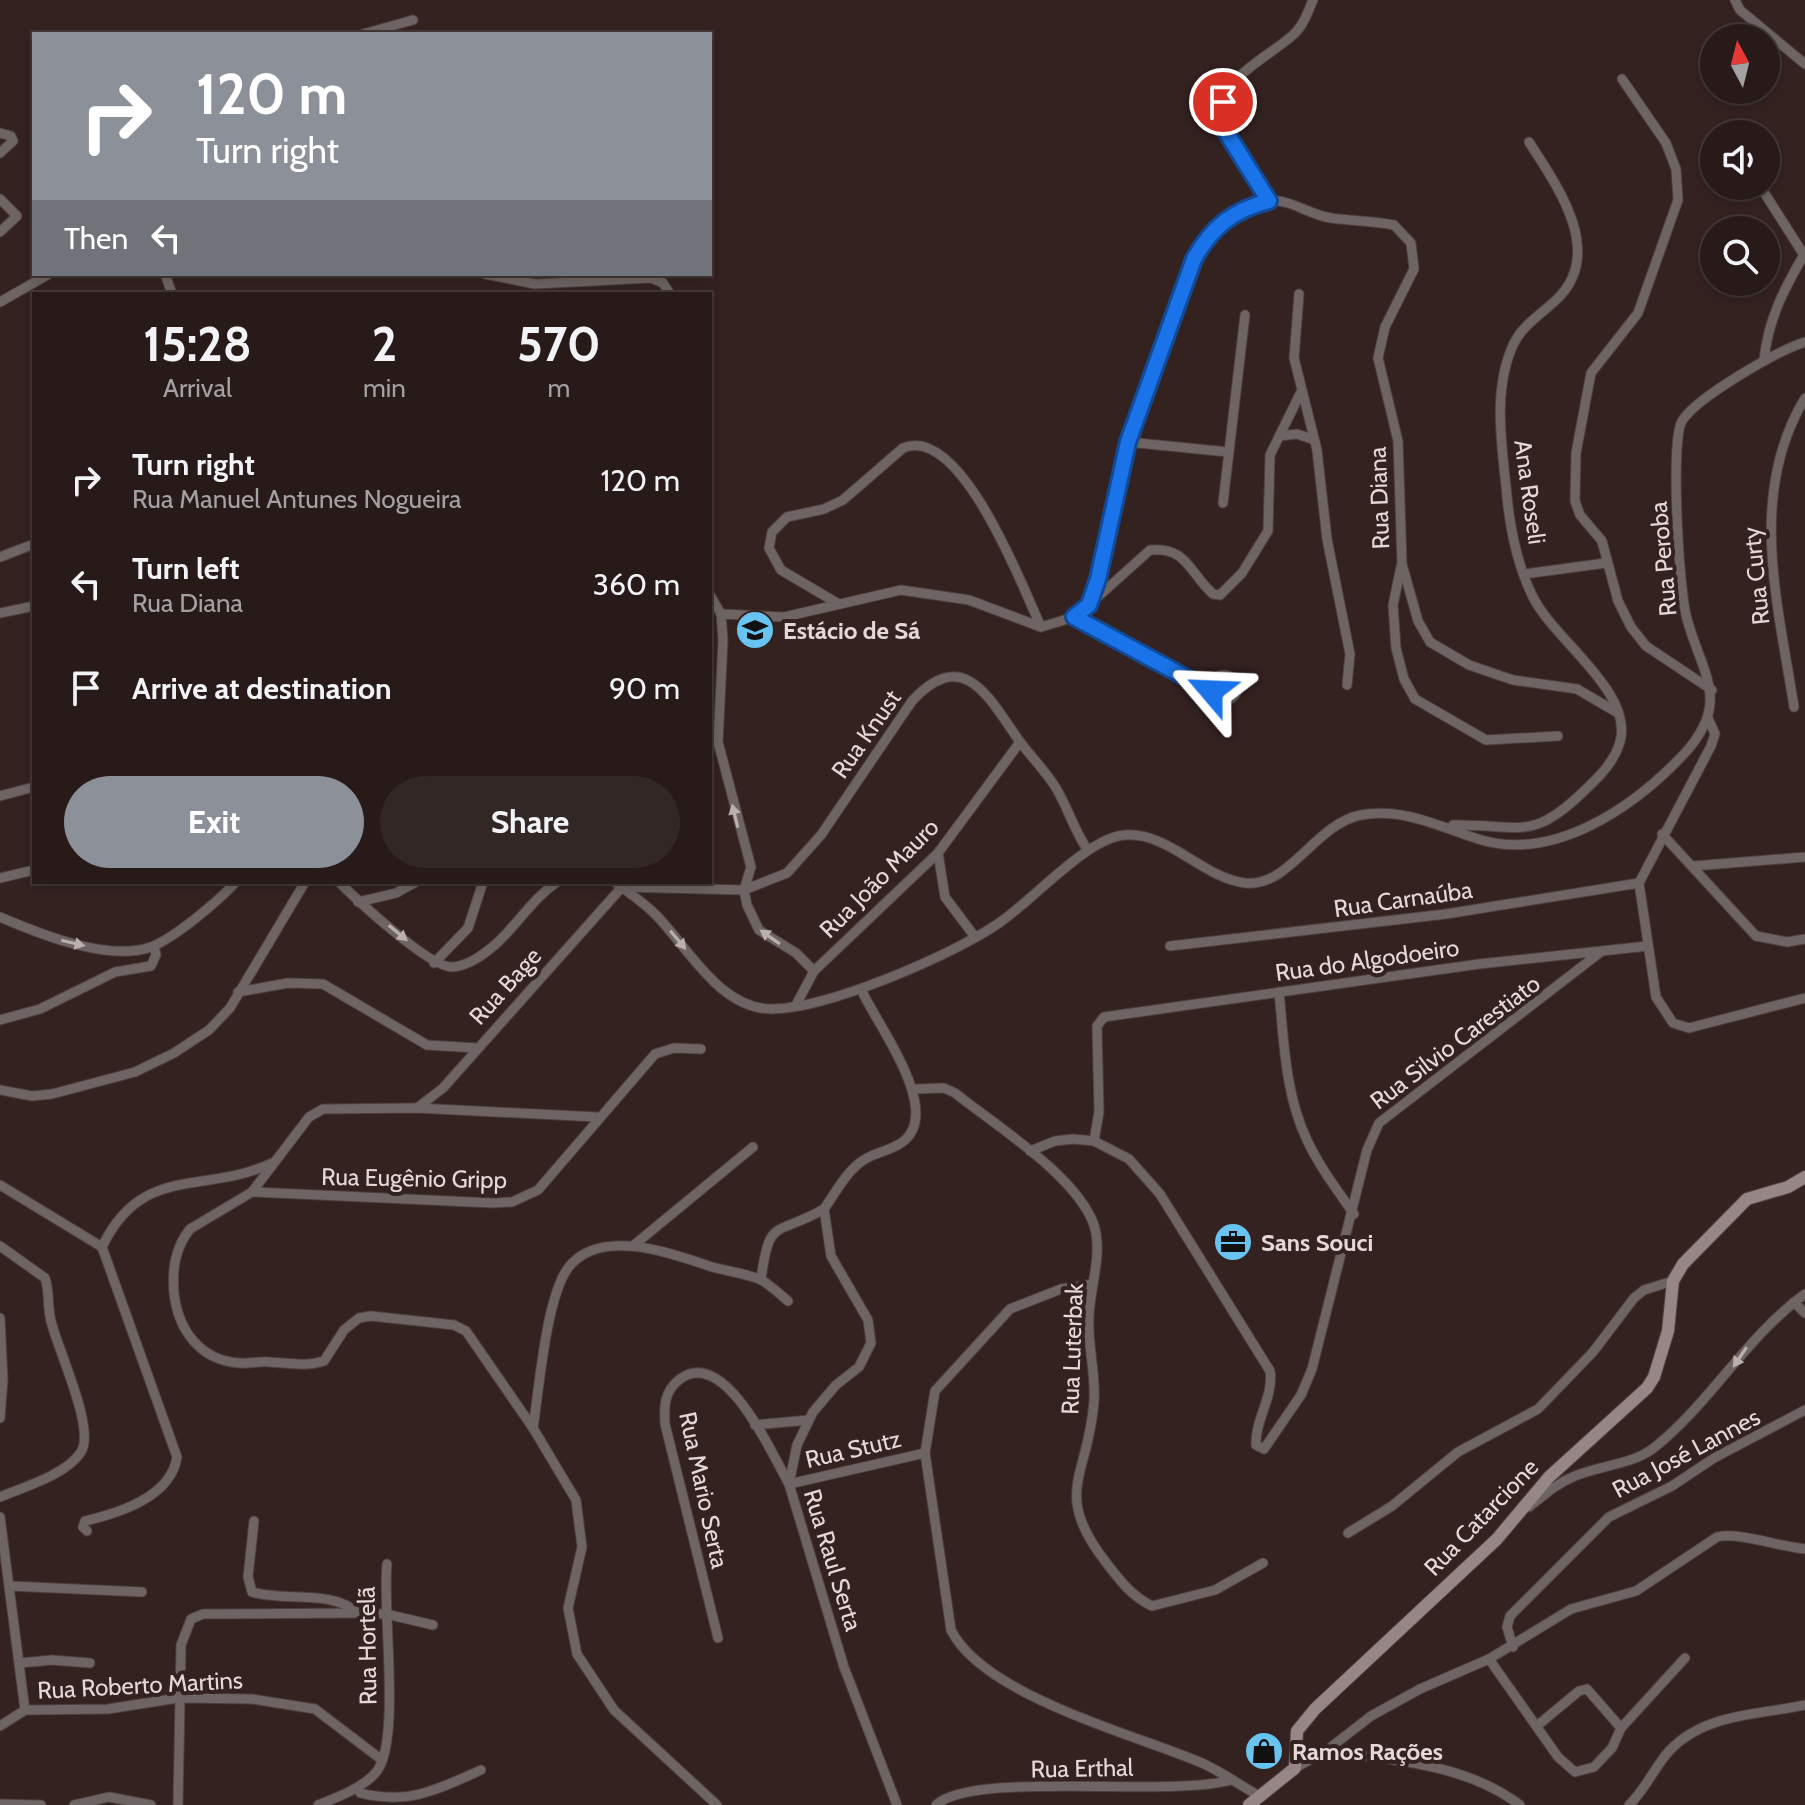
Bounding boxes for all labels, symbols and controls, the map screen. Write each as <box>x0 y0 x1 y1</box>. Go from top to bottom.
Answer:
north arrow <box>1700 24 1780 104</box>
map controls <box>1700 24 1780 296</box>
text: 120 m <box>196 60 347 128</box>
icon: right <box>64 64 168 168</box>
pin <box>1189 68 1257 136</box>
icon: arrive <box>1201 80 1245 124</box>
button: sound <box>1700 120 1780 200</box>
text: Turn right <box>196 128 339 172</box>
icon: left <box>144 216 188 260</box>
button: search <box>1700 216 1780 296</box>
text: Then <box>64 220 128 257</box>
text: 15:28 <box>143 315 252 373</box>
text: 2 <box>372 315 397 373</box>
text: 570 <box>517 315 601 373</box>
text: Arrival <box>163 372 232 404</box>
text: min <box>363 372 406 404</box>
text: m <box>548 372 570 404</box>
street label: Ana Roseli <box>1508 438 1552 546</box>
text: Turn right <box>132 446 255 483</box>
street label: Rua Diana <box>1363 446 1395 550</box>
icon: right <box>64 458 108 502</box>
text: 120 m <box>600 462 680 499</box>
text: Rua Manuel Antunes Nogueira <box>132 483 462 515</box>
street label: Rua Peroba <box>1644 500 1682 617</box>
street label: Rua Curty <box>1736 526 1776 626</box>
text: Turn left <box>132 550 240 587</box>
icon: left <box>64 562 108 606</box>
text: 360 m <box>593 566 680 603</box>
text: Rua Diana <box>132 587 243 619</box>
school or university icon: Estácio de Sá <box>734 609 776 651</box>
place label: Estácio de Sá <box>783 616 920 645</box>
position arrow <box>1169 649 1253 733</box>
icon: arrive <box>64 666 108 710</box>
text: Arrive at destination <box>132 670 392 707</box>
text: 90 m <box>609 670 680 707</box>
street label: Rua Knust <box>825 684 907 784</box>
button: Exit <box>64 776 364 868</box>
button: Share <box>380 776 680 868</box>
one-way arrow <box>729 803 741 828</box>
street label: Rua João Mauro <box>813 812 945 944</box>
street label: Rua Carnaúba <box>1332 875 1475 923</box>
one-way arrow <box>388 924 408 941</box>
one-way arrow <box>669 930 686 950</box>
one-way arrow <box>760 930 781 945</box>
street label: Rua do Algodoeiro <box>1273 933 1461 987</box>
one-way arrow <box>61 937 86 950</box>
street label: Rua Bage <box>463 941 547 1031</box>
street label: Rua Silvio Carestiato <box>1364 969 1546 1115</box>
street label: Rua Eugênio Gripp <box>321 1162 507 1194</box>
office icon: Sans Souci <box>1212 1221 1254 1263</box>
place label: Sans Souci <box>1261 1228 1373 1257</box>
street label: Rua Luterbak <box>1055 1283 1089 1415</box>
one-way arrow <box>1733 1347 1748 1368</box>
street label: Rua José Lannes <box>1607 1402 1765 1504</box>
street label: Rua Mario Serta <box>673 1409 735 1571</box>
street label: Rua Stutz <box>802 1424 904 1474</box>
street label: Rua Catarcione <box>1418 1452 1544 1582</box>
street label: Rua Raul Serta <box>798 1486 868 1635</box>
street label: Rua Hortelã <box>351 1586 383 1706</box>
street label: Rua Roberto Martins <box>37 1665 244 1705</box>
shop icon: Ramos Rações <box>1243 1730 1285 1772</box>
place label: Ramos Rações <box>1292 1737 1443 1766</box>
street label: Rua Erthal <box>1030 1753 1134 1783</box>

